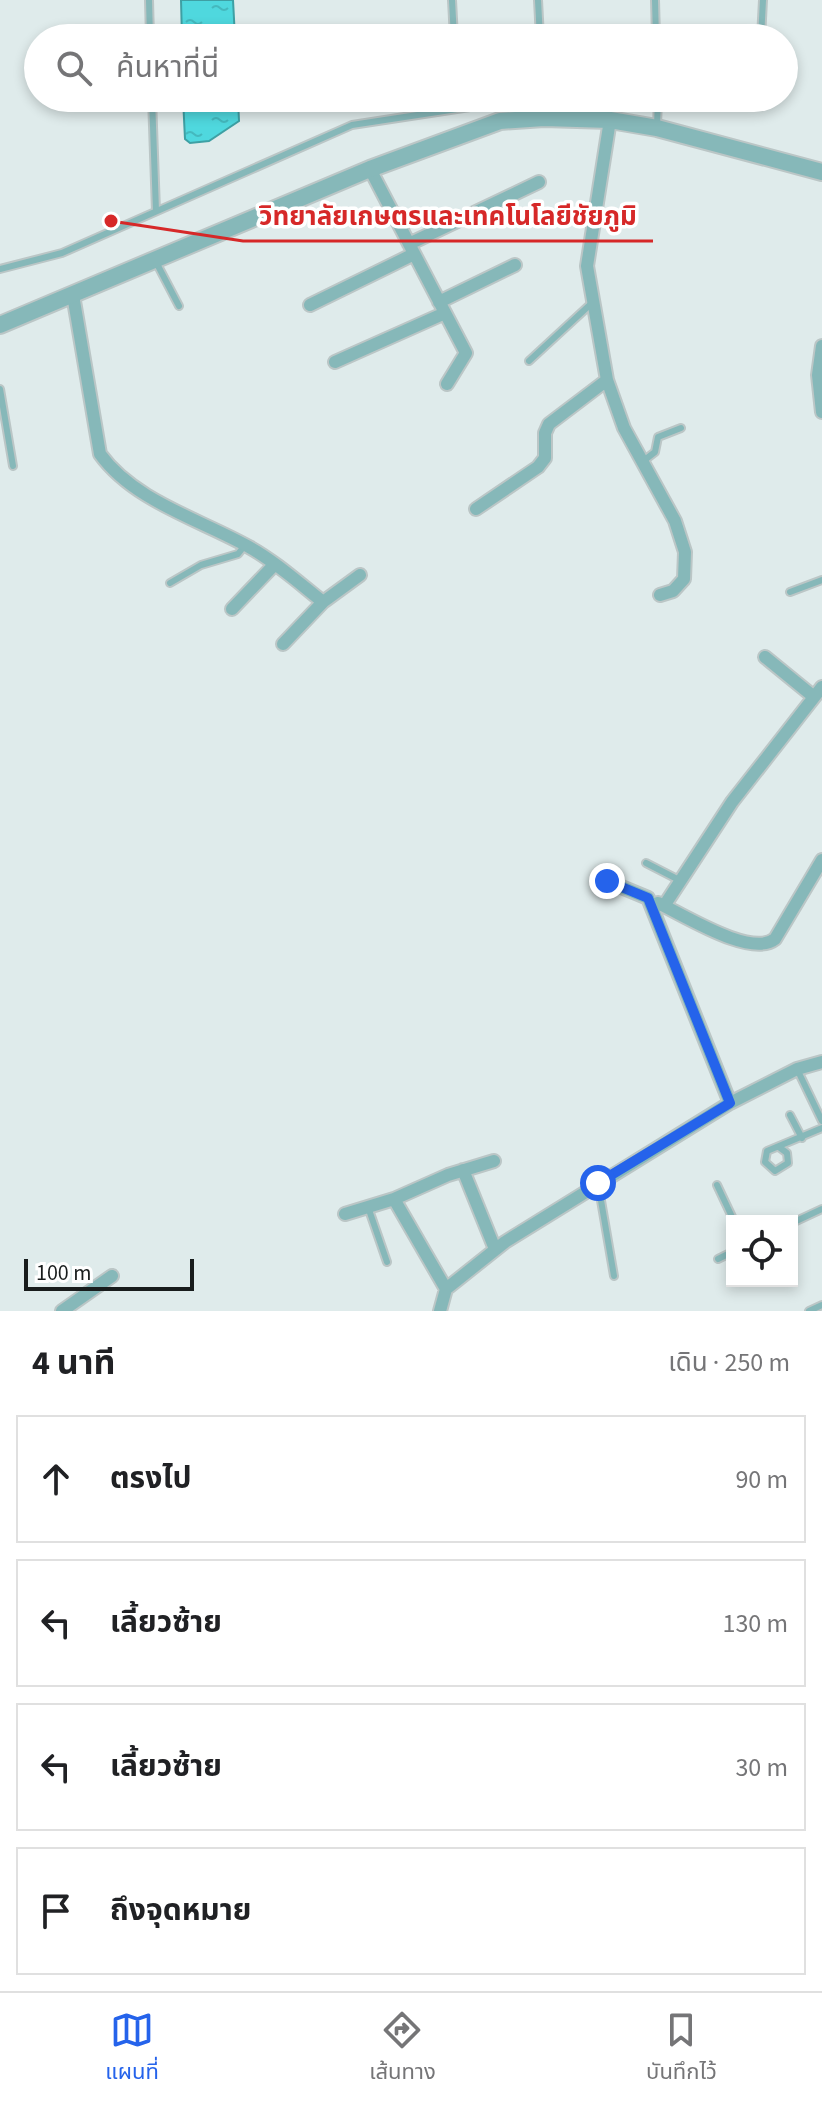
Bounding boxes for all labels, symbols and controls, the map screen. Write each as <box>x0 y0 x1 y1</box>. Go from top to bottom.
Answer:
search box <box>24 24 798 112</box>
icon: search <box>52 46 96 90</box>
text: ค้นหาที่นี่ <box>116 46 219 89</box>
callout: วิทยาลัยเกษตรและเทคโนโลยีชัยภูมิ <box>243 191 653 241</box>
text: วิทยาลัยเกษตรและเทคโนโลยีชัยภูมิ <box>259 198 637 235</box>
route end <box>589 863 625 899</box>
route start <box>580 1165 616 1201</box>
map controls <box>726 1215 798 1287</box>
button: locate <box>726 1215 798 1287</box>
scale bar <box>24 1255 194 1291</box>
text: 100 m <box>36 1257 91 1289</box>
text: 4 นาที <box>32 1339 115 1388</box>
text: เดิน · 250 m <box>668 1344 790 1381</box>
icon: ahead <box>34 1457 78 1501</box>
text: ตรงไป <box>110 1457 192 1500</box>
text: 90 m <box>735 1461 788 1498</box>
icon: left <box>34 1601 78 1645</box>
text: เลี้ยวซ้าย <box>110 1601 222 1644</box>
text: 130 m <box>722 1605 788 1642</box>
icon: left <box>34 1745 78 1789</box>
text: เลี้ยวซ้าย <box>110 1745 222 1788</box>
text: 30 m <box>735 1749 788 1786</box>
icon: arrive <box>34 1889 78 1933</box>
text: ถึงจุดหมาย <box>110 1889 251 1932</box>
tab: แผนที่ <box>105 2008 159 2089</box>
tab: เส้นทาง <box>369 2008 436 2089</box>
tab: บันทึกไว้ <box>646 2008 717 2089</box>

